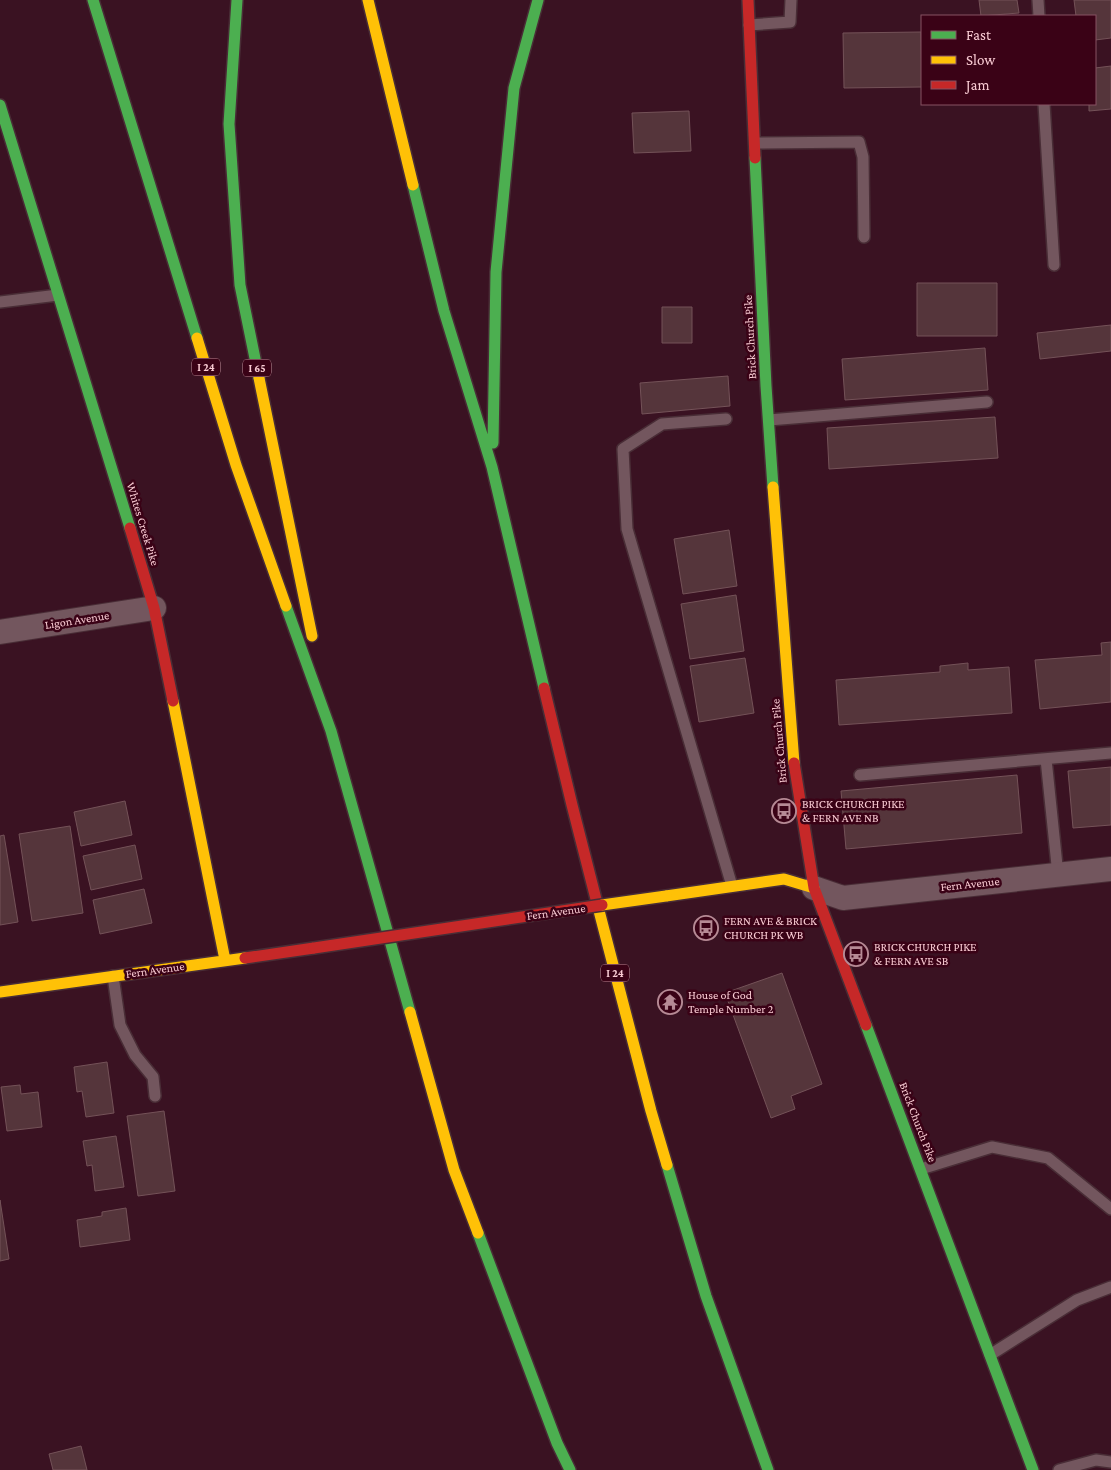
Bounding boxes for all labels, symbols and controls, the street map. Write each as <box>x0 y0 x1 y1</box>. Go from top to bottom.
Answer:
legend <box>921 15 1096 105</box>
text: Fast <box>966 27 992 43</box>
text: Slow <box>966 52 996 68</box>
text: Jam <box>964 77 989 94</box>
street label: Brick Church Pike <box>741 294 759 380</box>
road number: I 24 <box>192 358 220 376</box>
road number: I 65 <box>243 359 271 376</box>
street label: Whites Creek Pike <box>124 481 162 567</box>
street label: Ligon Avenue <box>44 608 110 632</box>
street label: Brick Church Pike <box>768 698 790 784</box>
place label: BRICK CHURCH PIKE & FERN AVE NB <box>802 797 905 825</box>
bus stop icon: BRICK CHURCH PIKE & FERN AVE NB <box>771 798 797 824</box>
street label: Fern Avenue <box>940 874 1000 894</box>
street label: Fern Avenue <box>526 901 586 923</box>
place label: FERN AVE & BRICK CHURCH PK WB <box>724 914 817 942</box>
bus stop icon: FERN AVE & BRICK CHURCH PK WB <box>693 915 719 941</box>
place label: BRICK CHURCH PIKE & FERN AVE SB <box>874 940 977 968</box>
bus stop icon: BRICK CHURCH PIKE & FERN AVE SB <box>843 941 869 967</box>
street label: Fern Avenue <box>125 959 185 981</box>
road number: I 24 <box>601 964 629 981</box>
place label: House of God Temple Number 2 <box>688 988 774 1016</box>
temple icon: House of God Temple Number 2 <box>657 989 683 1015</box>
street label: Brick Church Pike <box>896 1080 940 1164</box>

